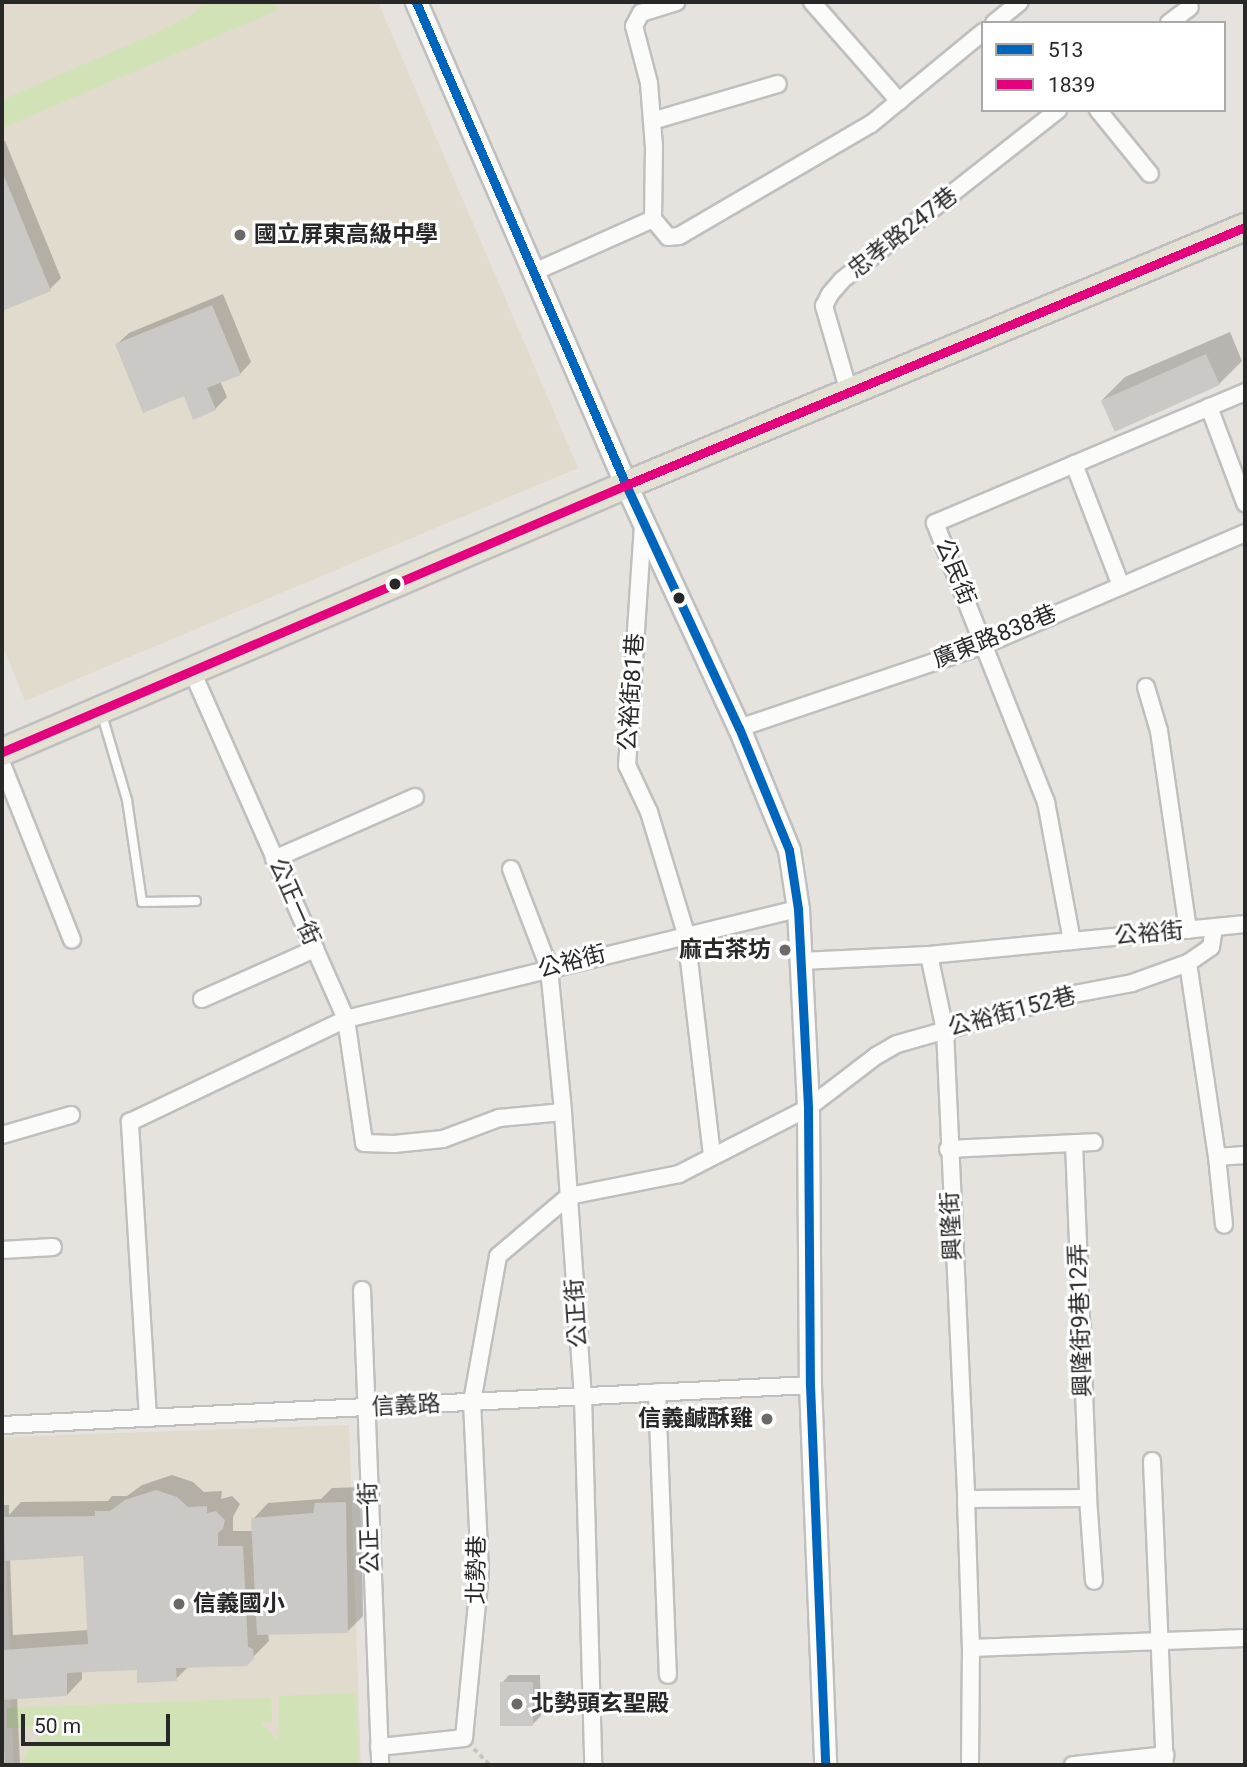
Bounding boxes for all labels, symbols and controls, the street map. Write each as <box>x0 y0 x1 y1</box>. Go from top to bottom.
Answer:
legend <box>981 21 1226 112</box>
text: 513 <box>1048 38 1083 62</box>
text: 1839 <box>1048 73 1095 97</box>
street label: 忠孝路247巷 <box>843 182 963 284</box>
place label: 國立屏東高級中學 <box>254 221 438 249</box>
marker: 國立屏東高級中學 <box>232 227 248 243</box>
street label: 公民街 <box>929 535 981 609</box>
unlabelled marker <box>388 577 402 591</box>
unlabelled marker <box>672 591 686 605</box>
street label: 廣東路838巷 <box>929 600 1061 674</box>
street label: 公裕街81巷 <box>614 632 650 752</box>
street label: 公正一街 <box>263 854 325 950</box>
street label: 公裕街 <box>1113 917 1185 951</box>
place label: 麻古茶坊 <box>679 936 771 964</box>
street label: 公裕街 <box>535 940 609 984</box>
marker: 麻古茶坊 <box>777 942 793 958</box>
street label: 公裕街152巷 <box>945 982 1079 1042</box>
street label: 興隆街 <box>936 1191 968 1261</box>
street label: 興隆街9巷12弄 <box>1065 1243 1097 1397</box>
street label: 公正街 <box>561 1278 593 1348</box>
street label: 信義路 <box>371 1390 441 1422</box>
place label: 信義鹹酥雞 <box>638 1405 753 1433</box>
marker: 信義鹹酥雞 <box>759 1411 775 1427</box>
street label: 公正一街 <box>355 1482 385 1574</box>
street label: 北勢巷 <box>463 1535 491 1605</box>
place label: 信義國小 <box>193 1590 285 1618</box>
marker: 信義國小 <box>171 1596 187 1612</box>
place label: 北勢頭玄聖殿 <box>531 1690 669 1718</box>
marker: 北勢頭玄聖殿 <box>509 1696 525 1712</box>
scale bar <box>24 1700 173 1744</box>
text: 50 m <box>34 1714 81 1738</box>

